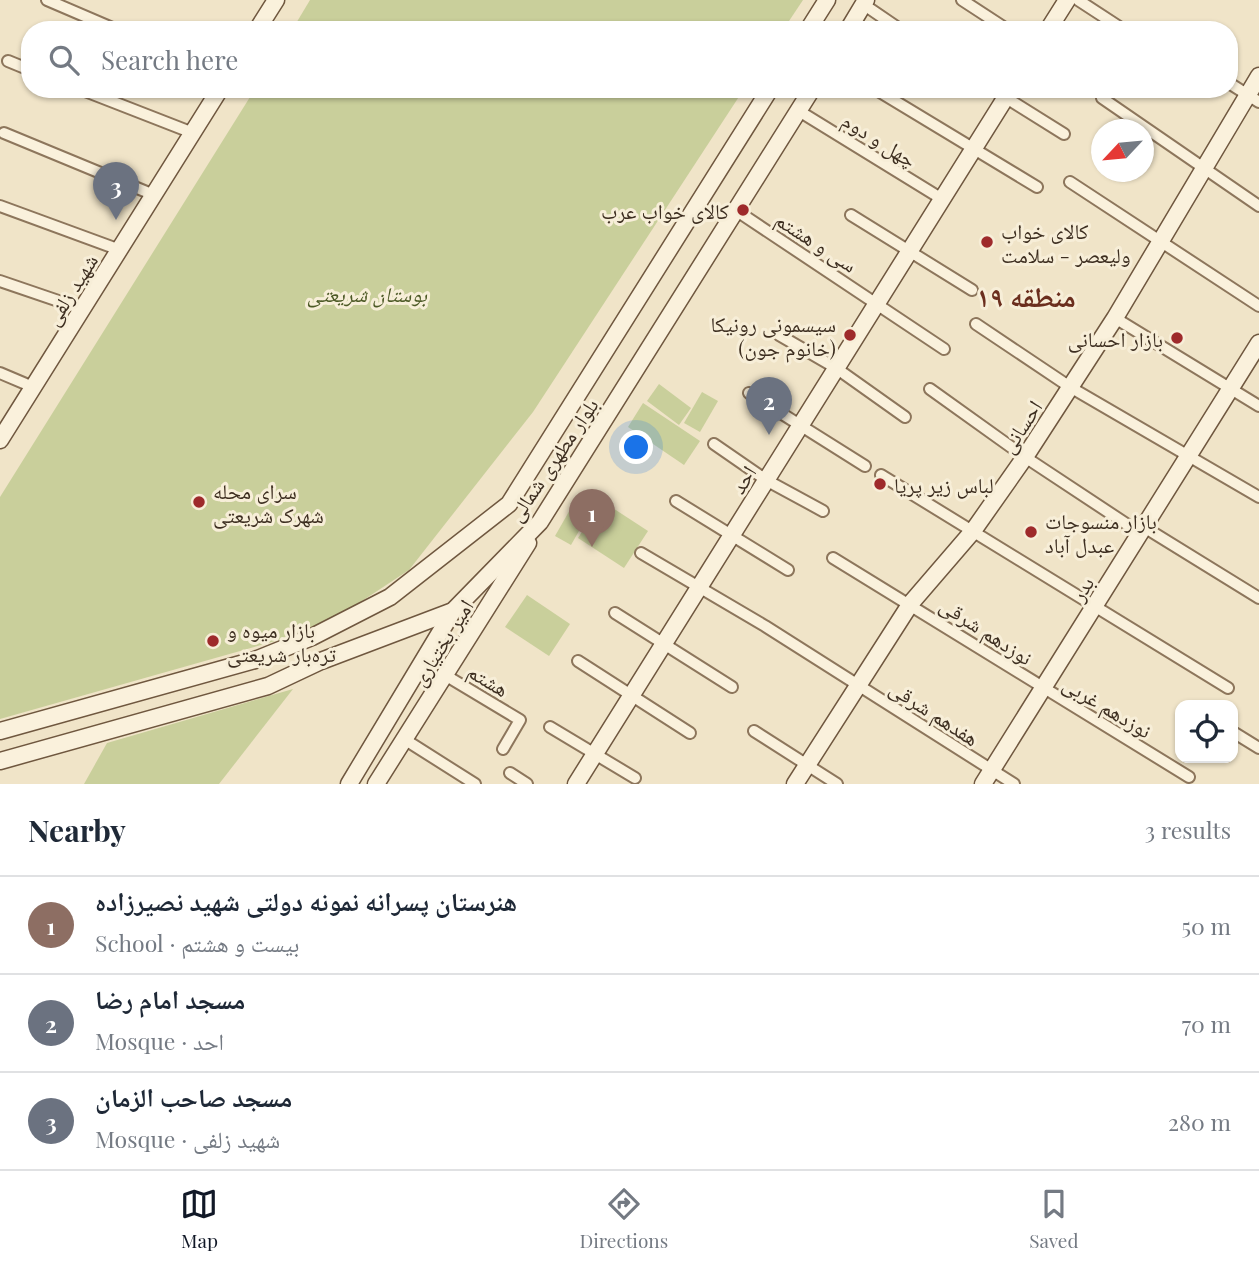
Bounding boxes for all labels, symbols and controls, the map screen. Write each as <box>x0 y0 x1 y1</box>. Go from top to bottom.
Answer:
search box <box>21 21 1238 98</box>
icon: search <box>45 41 83 79</box>
text: Search here <box>101 42 238 77</box>
street label: چهل و دوم <box>836 105 923 175</box>
north arrow <box>1091 119 1154 182</box>
pin: 3 <box>93 162 139 220</box>
place label: کالای خواب عرب <box>601 196 729 224</box>
marker: کالای خواب عرب <box>735 202 751 218</box>
street label: سی و هشتم <box>770 204 863 279</box>
place label: کالای خواب ولیعصر - سلامت <box>1001 216 1131 268</box>
marker: کالای خواب ولیعصر - سلامت <box>979 234 995 250</box>
street label: شهید زلفی <box>37 248 104 331</box>
district label: منطقه ۱۹ <box>976 277 1076 314</box>
park label: بوستان شریعتی <box>307 279 427 308</box>
place label: سیسمونی رونیکا (خانوم جون) <box>711 309 836 363</box>
place label: بازار احسانی <box>1068 324 1163 353</box>
marker: سیسمونی رونیکا (خانوم جون) <box>842 327 858 343</box>
marker: بازار احسانی <box>1169 330 1185 346</box>
pin: 2 <box>746 377 792 435</box>
street label: بلوار مطهری شمالی <box>500 392 604 527</box>
street label: احسانی <box>993 394 1048 458</box>
your location <box>619 430 653 464</box>
street label: احد <box>723 460 761 498</box>
place label: لباس زیر پریا <box>894 470 994 499</box>
place label: سرای محله شهرک شریعتی <box>213 476 324 529</box>
marker: لباس زیر پریا <box>872 476 888 492</box>
pin: 1 <box>569 489 615 547</box>
marker: سرای محله شهرک شریعتی <box>191 494 207 510</box>
place label: بازار منسوجات عبدل آباد <box>1045 506 1157 558</box>
marker: بازار منسوجات عبدل آباد <box>1023 524 1039 540</box>
street label: بدر <box>1062 570 1099 606</box>
street label: نوزدهم شرقی <box>934 590 1039 672</box>
street label: امیر بختیاری <box>403 593 479 691</box>
place label: بازار میوه و تره‌بار شریعتی <box>227 615 336 668</box>
marker: بازار میوه و تره‌بار شریعتی <box>205 633 221 649</box>
street label: هشتم <box>462 656 515 704</box>
street label: نوزدهم غربی <box>1057 669 1158 745</box>
street label: هفدهم شرقی <box>884 673 985 753</box>
map controls <box>1175 700 1238 763</box>
button: locate <box>1175 700 1238 763</box>
text: Nearby <box>28 810 126 850</box>
text: 3 results <box>1145 814 1231 845</box>
text: هنرستان پسرانه نمونه دولتی شهید نصیرزاده <box>95 883 517 918</box>
text: 1 <box>47 910 55 941</box>
text: 50 m <box>1182 910 1231 941</box>
text: School · بیست و هشتم <box>95 927 299 958</box>
text: مسجد امام رضا <box>95 981 245 1016</box>
text: 2 <box>45 1008 57 1039</box>
text: 70 m <box>1182 1008 1231 1039</box>
text: Mosque · احد <box>95 1025 224 1056</box>
text: مسجد صاحب الزمان <box>95 1079 292 1114</box>
text: 3 <box>45 1106 57 1137</box>
text: 280 m <box>1168 1106 1231 1137</box>
text: Mosque · شهید زلفی <box>95 1123 280 1154</box>
tab: Map <box>180 1185 218 1253</box>
tab: Directions <box>579 1185 668 1253</box>
tab: Saved <box>1029 1185 1079 1253</box>

